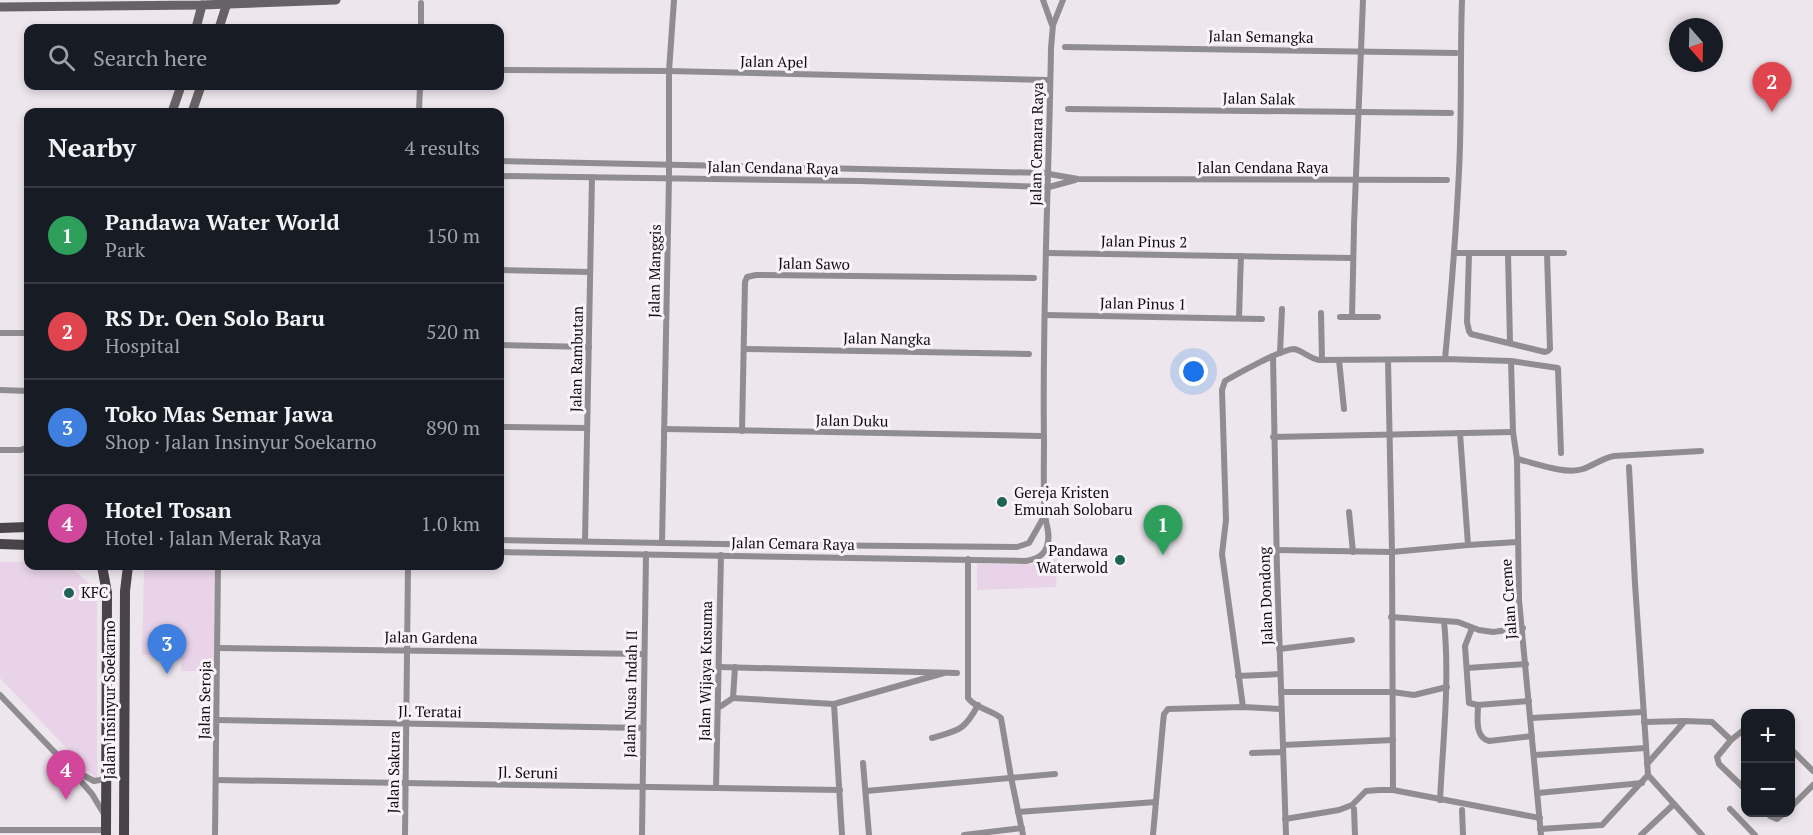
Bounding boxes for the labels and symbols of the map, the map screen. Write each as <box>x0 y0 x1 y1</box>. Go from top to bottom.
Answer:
north arrow <box>1669 18 1723 72</box>
street label: Jalan Semangka <box>1208 25 1314 47</box>
street label: Jalan Apel <box>740 50 808 72</box>
pin: 2 <box>1752 63 1792 112</box>
street label: Jalan Cemara Raya <box>1025 81 1047 206</box>
street label: Jalan Salak <box>1222 87 1296 109</box>
street label: Jalan Cendana Raya <box>707 156 839 178</box>
street label: Jalan Cendana Raya <box>1197 157 1329 177</box>
street label: Jalan Manggis <box>643 224 665 318</box>
street label: Jalan Pinus 2 <box>1101 230 1187 252</box>
street label: Jalan Sawo <box>778 252 850 274</box>
street label: Jalan Pinus 1 <box>1100 292 1186 314</box>
street label: Jalan Rambutan <box>565 306 587 412</box>
street label: Jalan Nangka <box>843 327 932 349</box>
your location <box>1179 357 1208 386</box>
street label: Jalan Duku <box>815 409 889 431</box>
place label: Gereja Kristen Emunah Solobaru <box>1014 482 1133 519</box>
marker: Gereja Kristen Emunah Solobaru <box>995 495 1009 509</box>
pin: 1 <box>1144 506 1182 555</box>
street label: Jalan Cemara Raya <box>731 532 856 554</box>
place label: Pandawa Waterwold <box>1036 540 1108 577</box>
street label: Jalan Dondong <box>1253 545 1277 646</box>
marker: Pandawa Waterwold <box>1113 553 1127 567</box>
street label: Jalan Creme <box>1495 558 1521 640</box>
place label: KFC <box>81 582 109 602</box>
marker: KFC <box>62 586 76 600</box>
street label: Jalan Wijaya Kusuma <box>694 600 716 741</box>
street label: Jalan Insinyur Soekarno <box>99 620 119 780</box>
pin: 3 <box>148 624 186 674</box>
street label: Jalan Gardena <box>384 626 478 648</box>
street label: Jalan Nusa Indah II <box>619 630 641 758</box>
street label: Jalan Seroja <box>193 660 215 740</box>
street label: Jl. Teratai <box>398 700 462 722</box>
street label: Jalan Sakura <box>382 730 404 813</box>
pin: 4 <box>46 750 86 800</box>
street label: Jl. Seruni <box>498 761 558 783</box>

